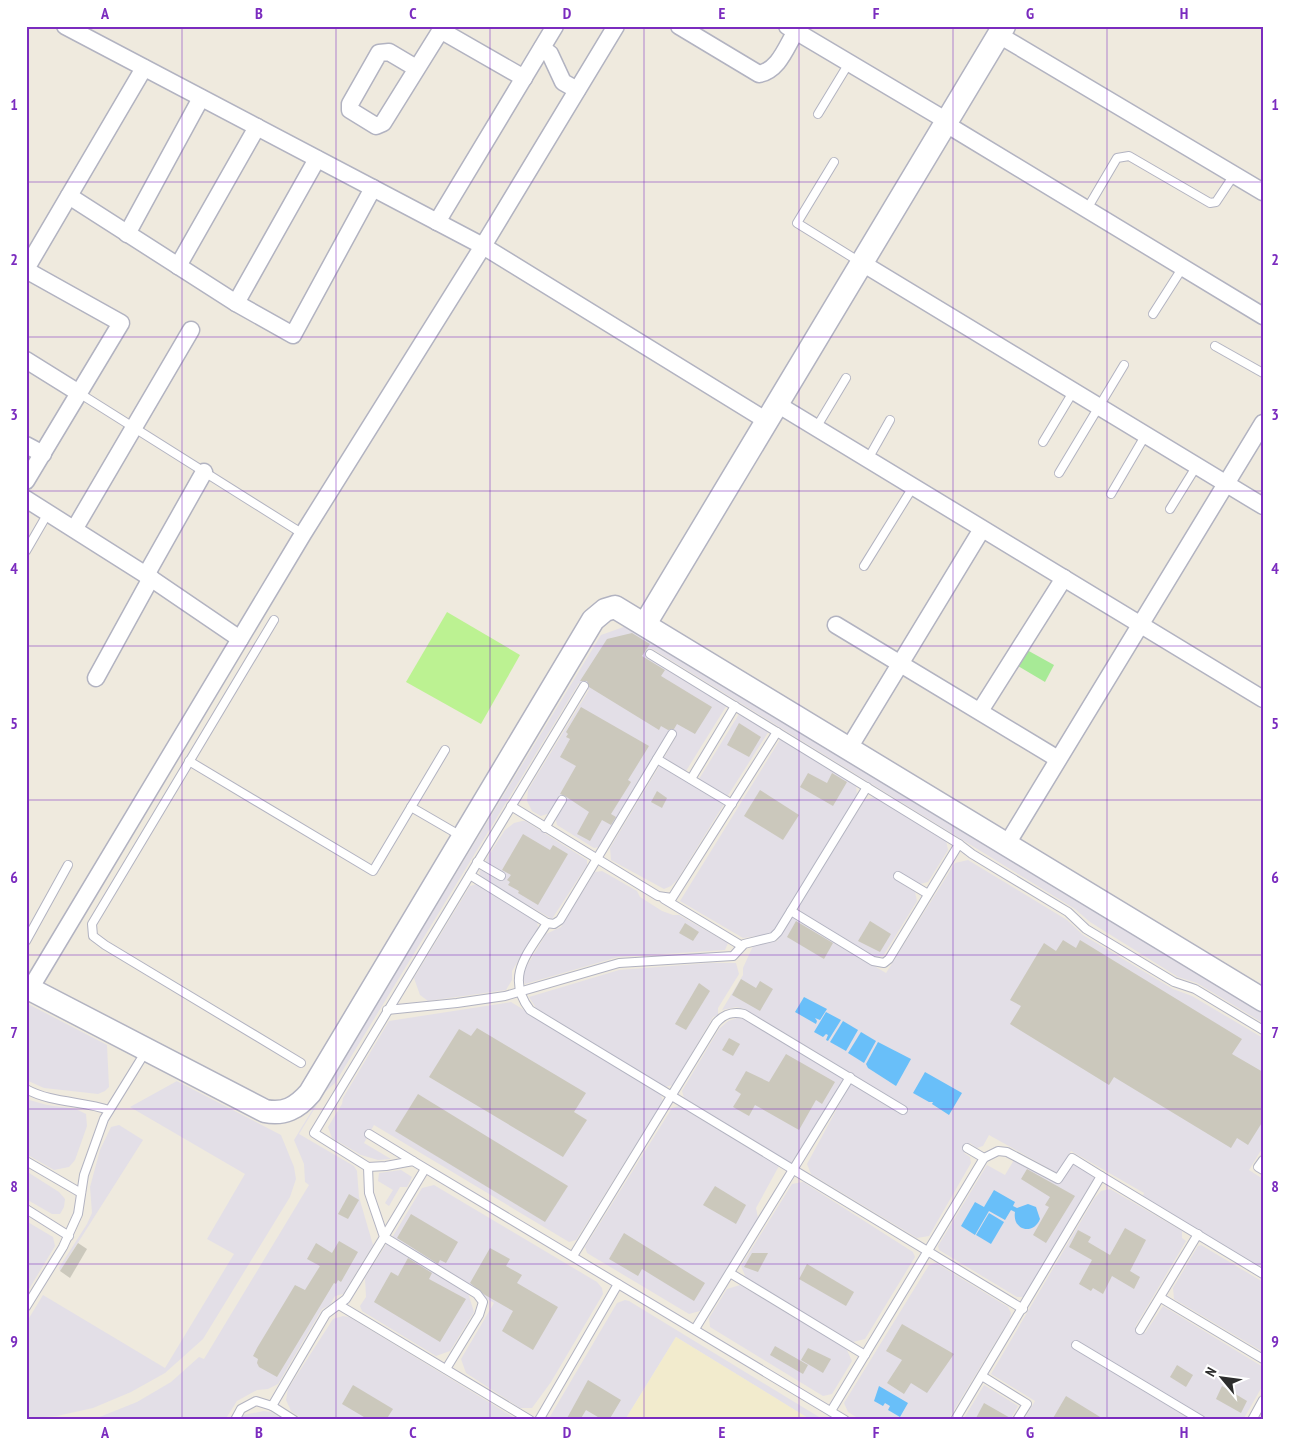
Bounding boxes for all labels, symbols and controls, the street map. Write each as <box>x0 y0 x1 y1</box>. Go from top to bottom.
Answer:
text: A <box>100 3 110 23</box>
text: B <box>255 3 263 23</box>
text: C <box>409 3 417 23</box>
text: D <box>563 3 572 23</box>
text: E <box>719 3 726 23</box>
text: F <box>873 3 880 23</box>
text: G <box>1026 3 1034 23</box>
text: H <box>1180 3 1188 23</box>
text: 1 <box>10 94 18 114</box>
text: 1 <box>1271 94 1279 114</box>
text: 2 <box>10 249 18 269</box>
text: 2 <box>1271 249 1279 269</box>
text: 3 <box>10 404 18 424</box>
text: 3 <box>1271 404 1279 424</box>
text: 4 <box>10 558 18 578</box>
text: 4 <box>1271 558 1279 578</box>
text: 5 <box>10 713 18 733</box>
text: 5 <box>1271 713 1279 733</box>
text: 6 <box>10 867 18 887</box>
text: 6 <box>1271 867 1279 887</box>
text: 7 <box>10 1022 18 1042</box>
text: 7 <box>1271 1022 1279 1042</box>
text: 8 <box>10 1176 18 1196</box>
text: 8 <box>1271 1176 1279 1196</box>
text: 9 <box>10 1331 18 1351</box>
text: 9 <box>1271 1331 1279 1351</box>
north arrow <box>1196 1354 1246 1404</box>
text: N <box>1201 1364 1220 1379</box>
text: A <box>100 1422 110 1442</box>
text: B <box>255 1422 263 1442</box>
text: C <box>409 1422 417 1442</box>
text: D <box>563 1422 572 1442</box>
text: E <box>719 1422 726 1442</box>
text: F <box>873 1422 880 1442</box>
text: G <box>1026 1422 1034 1442</box>
text: H <box>1180 1422 1188 1442</box>

